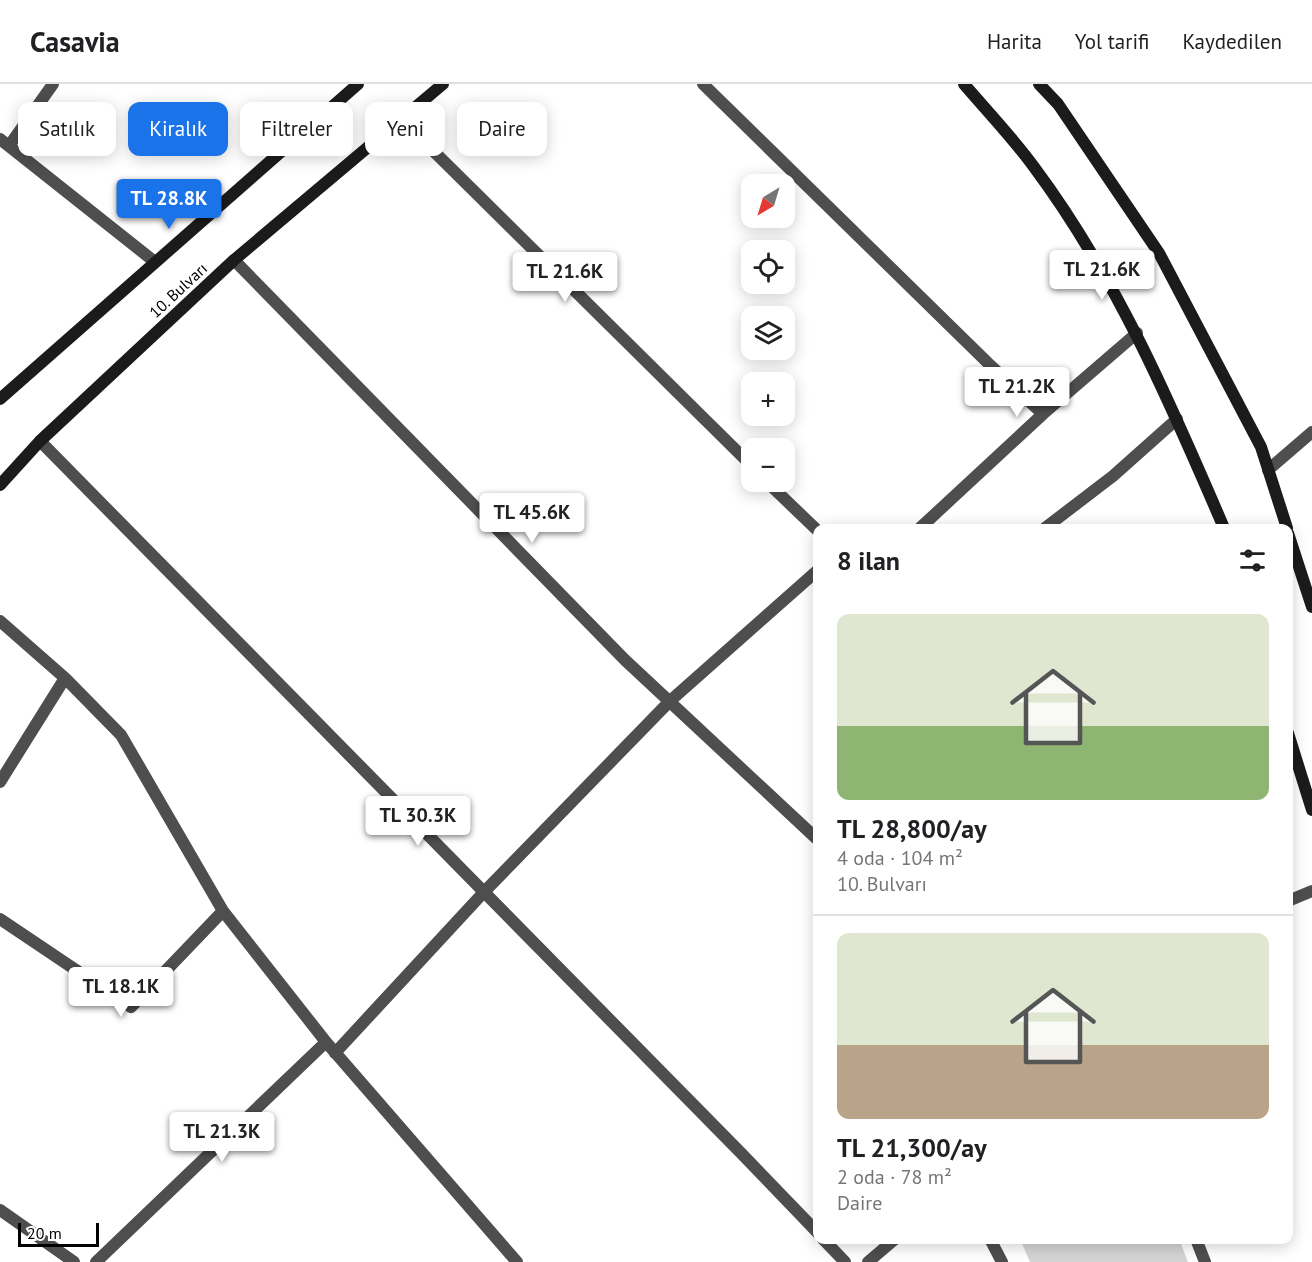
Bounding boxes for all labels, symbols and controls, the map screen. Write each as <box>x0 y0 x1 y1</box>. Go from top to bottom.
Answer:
text: Casavia <box>30 23 120 60</box>
text: Harita <box>987 28 1042 55</box>
text: Yol tarifi <box>1075 28 1149 55</box>
text: Kaydedilen <box>1182 28 1282 55</box>
chip: Satılık <box>18 102 116 156</box>
chip: Kiralık <box>128 102 228 156</box>
chip: Filtreler <box>240 102 353 156</box>
chip: Yeni <box>365 102 445 156</box>
chip: Daire <box>457 102 547 156</box>
north arrow <box>741 174 795 228</box>
map controls <box>741 174 795 492</box>
pin: TL 28.8K <box>107 179 231 230</box>
text: TL 28.8K <box>130 185 208 211</box>
button: locate <box>741 240 795 294</box>
pin: TL 21.6K <box>1040 250 1164 301</box>
pin: TL 21.6K <box>503 252 627 303</box>
text: TL 21.6K <box>1063 256 1141 282</box>
street label: 10. Bulvarı <box>145 258 211 322</box>
text: TL 21.6K <box>526 258 604 284</box>
button: layers <box>741 306 795 360</box>
pin: TL 21.2K <box>955 367 1079 418</box>
button: + <box>741 372 795 426</box>
text: TL 21.2K <box>978 373 1056 399</box>
button: − <box>741 438 795 492</box>
pin: TL 45.6K <box>470 493 594 544</box>
text: TL 45.6K <box>493 499 571 525</box>
text: 8 ilan <box>837 544 900 577</box>
icon: filters <box>1236 544 1269 577</box>
icon: home <box>999 653 1107 761</box>
pin: TL 30.3K <box>356 796 480 847</box>
text: TL 30.3K <box>379 802 457 828</box>
text: TL 28,800/ay <box>837 812 987 845</box>
text: 4 oda · 104 m² <box>837 845 963 871</box>
text: 10. Bulvarı <box>837 871 927 897</box>
pin: TL 18.1K <box>59 967 183 1018</box>
icon: home <box>999 972 1107 1080</box>
text: TL 18.1K <box>82 973 160 999</box>
pin: TL 21.3K <box>160 1112 284 1163</box>
text: TL 21.3K <box>183 1118 261 1144</box>
text: TL 21,300/ay <box>837 1131 987 1164</box>
text: 2 oda · 78 m² <box>837 1164 952 1190</box>
text: Daire <box>837 1190 882 1216</box>
scale bar <box>18 1220 99 1248</box>
text: 20 m <box>27 1223 62 1243</box>

